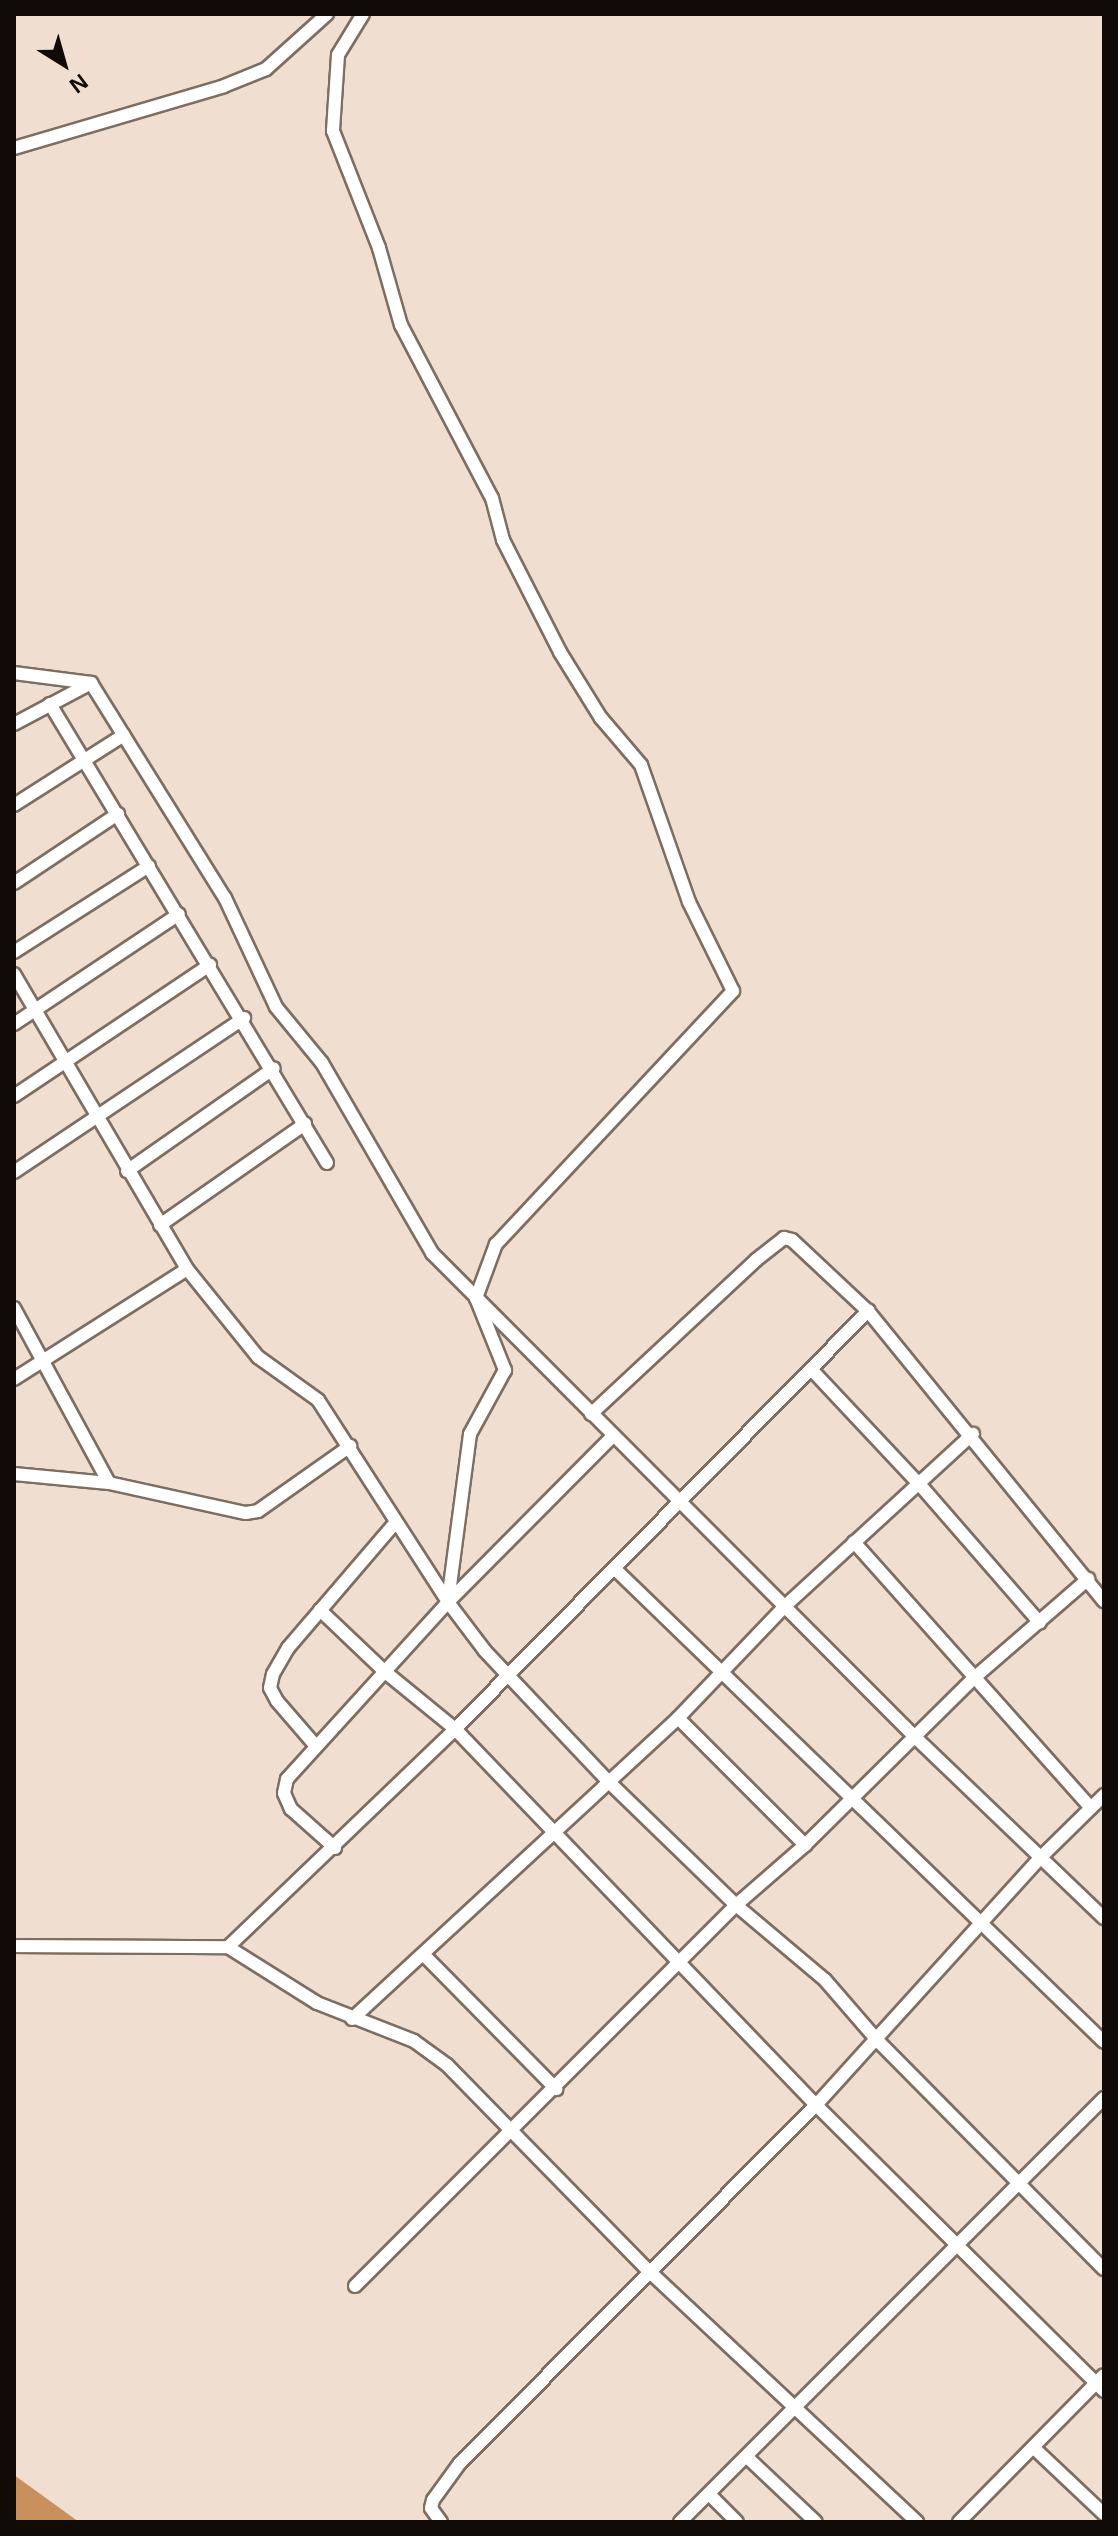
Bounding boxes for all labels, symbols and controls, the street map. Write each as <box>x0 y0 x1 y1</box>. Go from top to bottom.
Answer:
north arrow <box>24 24 104 104</box>
text: N <box>65 69 93 98</box>

